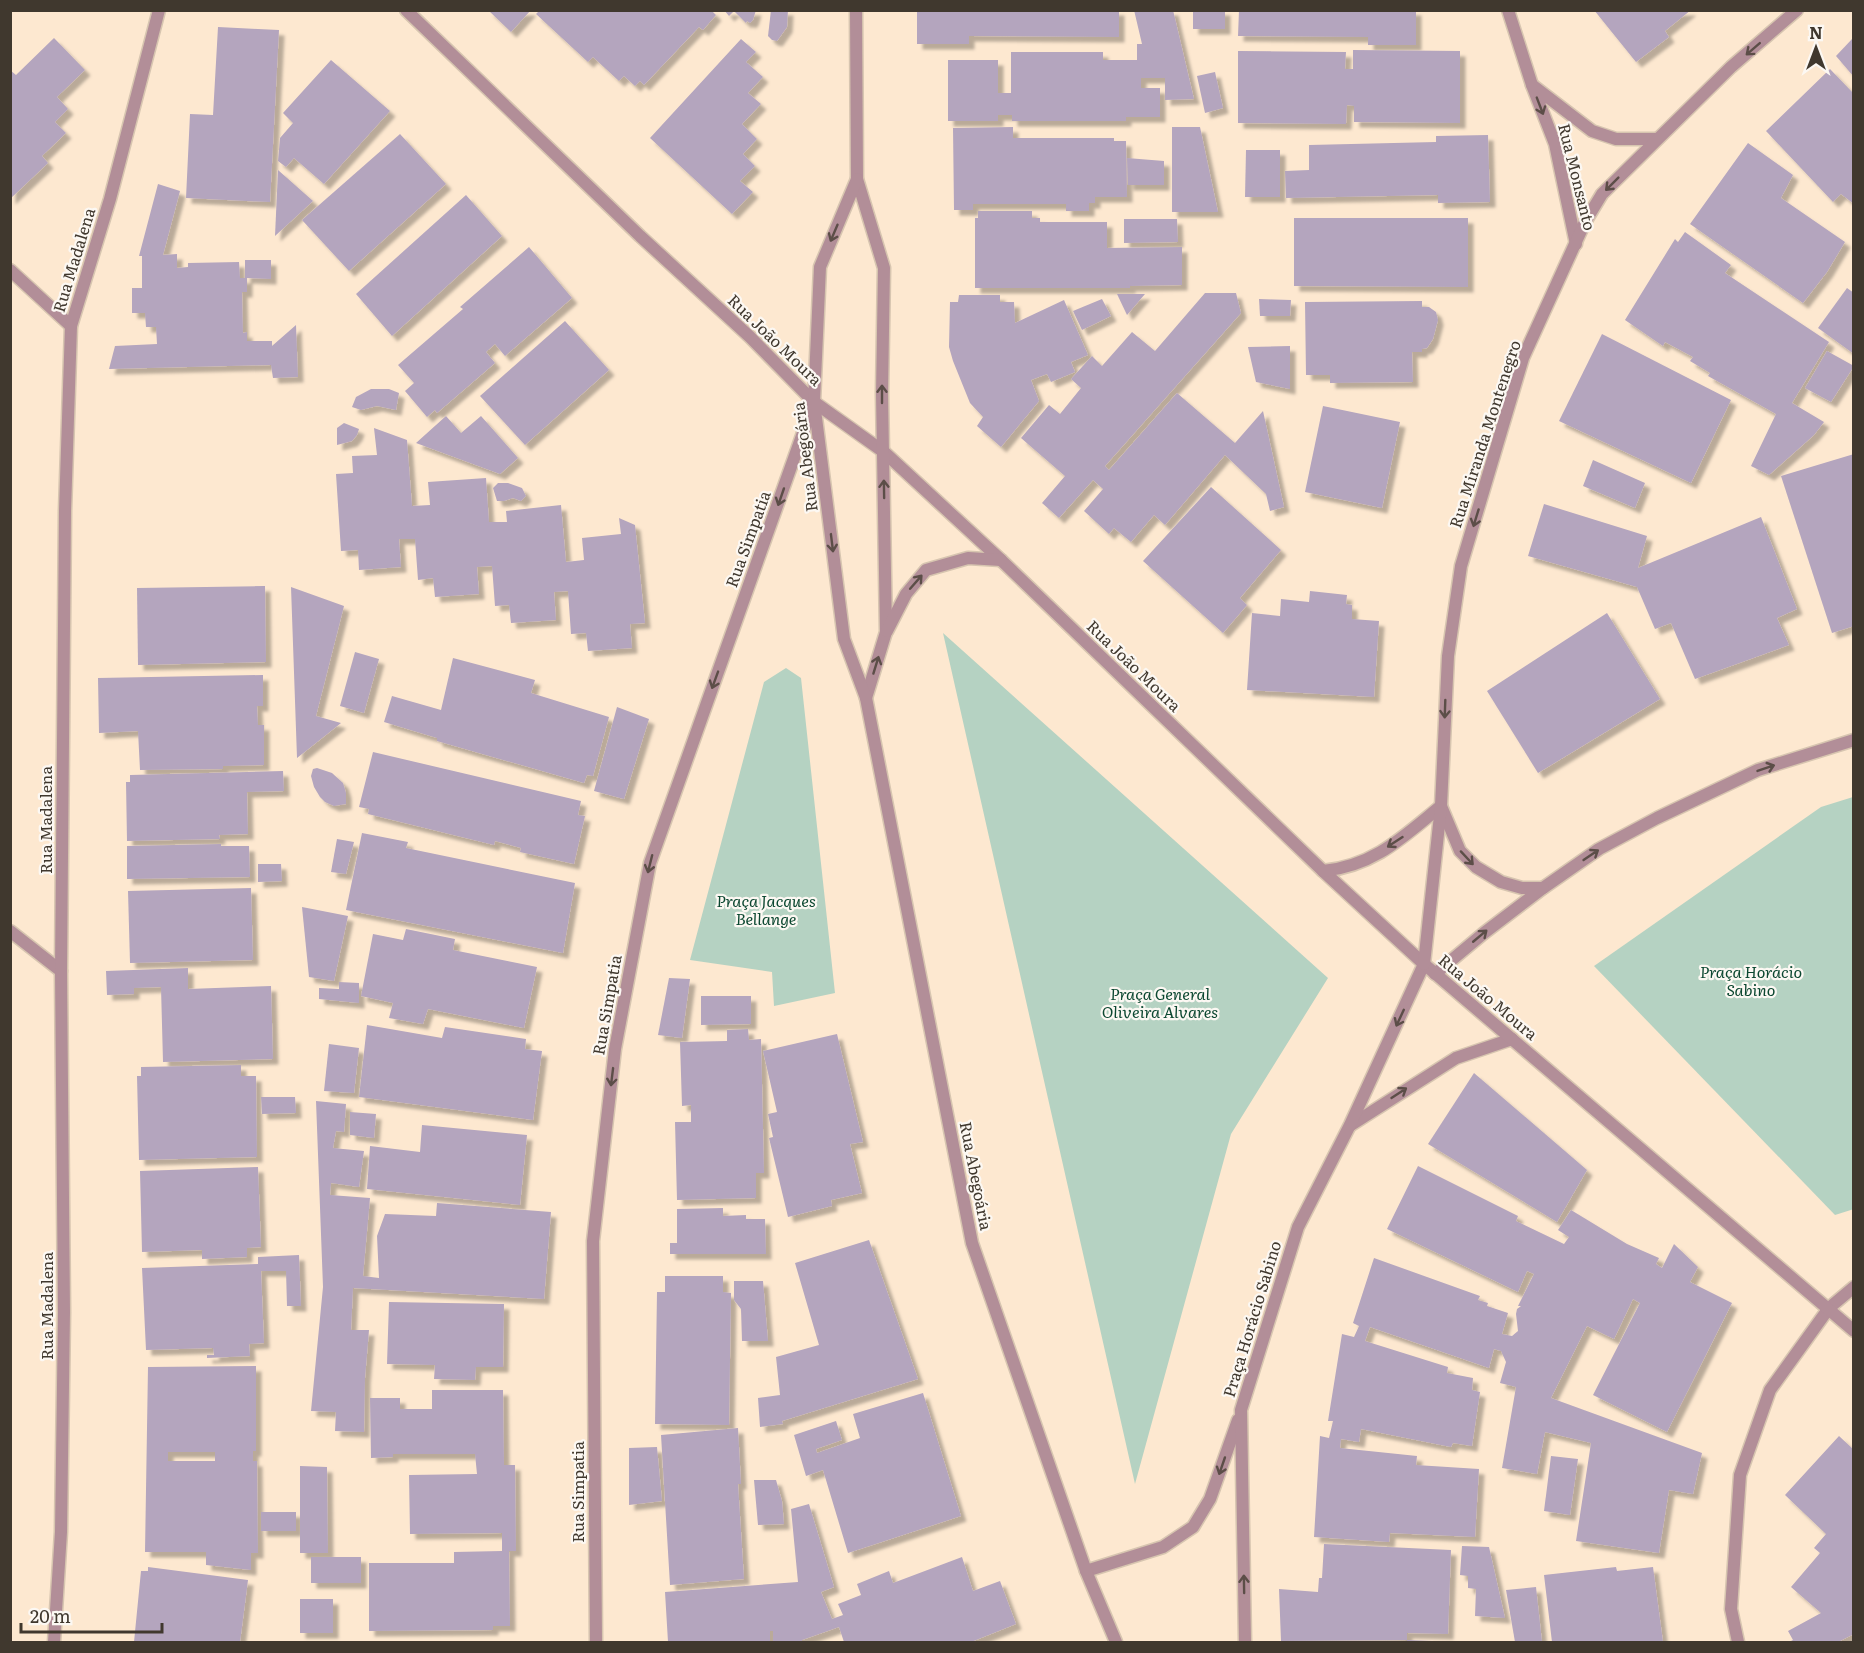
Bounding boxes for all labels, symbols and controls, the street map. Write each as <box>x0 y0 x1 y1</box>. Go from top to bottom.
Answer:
north arrow <box>1786 18 1846 78</box>
text: N <box>1809 20 1823 44</box>
one-way arrow <box>1745 42 1761 55</box>
one-way arrow <box>1535 96 1546 115</box>
street label: Rua Monsanto <box>1553 121 1603 233</box>
one-way arrow <box>1605 176 1619 191</box>
street label: Rua Madalena <box>46 204 100 315</box>
one-way arrow <box>828 223 839 242</box>
street label: Rua João Moura <box>723 288 829 391</box>
street label: Rua Miranda Montenegro <box>1442 337 1526 531</box>
one-way arrow <box>876 384 888 404</box>
street label: Rua Abegoária <box>785 401 823 513</box>
one-way arrow <box>878 480 890 500</box>
street label: Rua Simpatia <box>718 486 776 590</box>
one-way arrow <box>774 487 785 506</box>
one-way arrow <box>1470 508 1481 527</box>
one-way arrow <box>826 533 837 553</box>
one-way arrow <box>909 575 923 590</box>
street label: Rua João Moura <box>1082 614 1188 717</box>
one-way arrow <box>871 656 882 675</box>
one-way arrow <box>708 671 719 689</box>
one-way arrow <box>1440 699 1451 719</box>
one-way arrow <box>1756 762 1775 773</box>
street label: Rua Madalena <box>33 766 57 874</box>
one-way arrow <box>1387 836 1404 849</box>
one-way arrow <box>1583 849 1599 861</box>
one-way arrow <box>1460 850 1474 865</box>
one-way arrow <box>644 854 655 873</box>
park label: Praça Jacques Bellange <box>716 888 816 930</box>
one-way arrow <box>1472 929 1487 943</box>
street label: Rua João Moura <box>1434 948 1544 1045</box>
street label: Rua Simpatia <box>585 952 627 1057</box>
park label: Praça Horácio Sabino <box>1700 959 1802 1001</box>
park label: Praça General Oliveira Alvares <box>1102 981 1218 1023</box>
one-way arrow <box>1393 1008 1405 1026</box>
one-way arrow <box>606 1066 617 1086</box>
one-way arrow <box>1390 1087 1407 1099</box>
street label: Rua Abegoária <box>955 1119 999 1233</box>
street label: Praça Horácio Sabino <box>1216 1238 1286 1400</box>
street label: Rua Madalena <box>34 1252 58 1360</box>
street label: Rua Simpatia <box>565 1441 589 1543</box>
one-way arrow <box>1216 1456 1227 1475</box>
one-way arrow <box>1238 1575 1250 1595</box>
scale bar <box>21 1596 162 1634</box>
text: 20 m <box>30 1602 71 1629</box>

